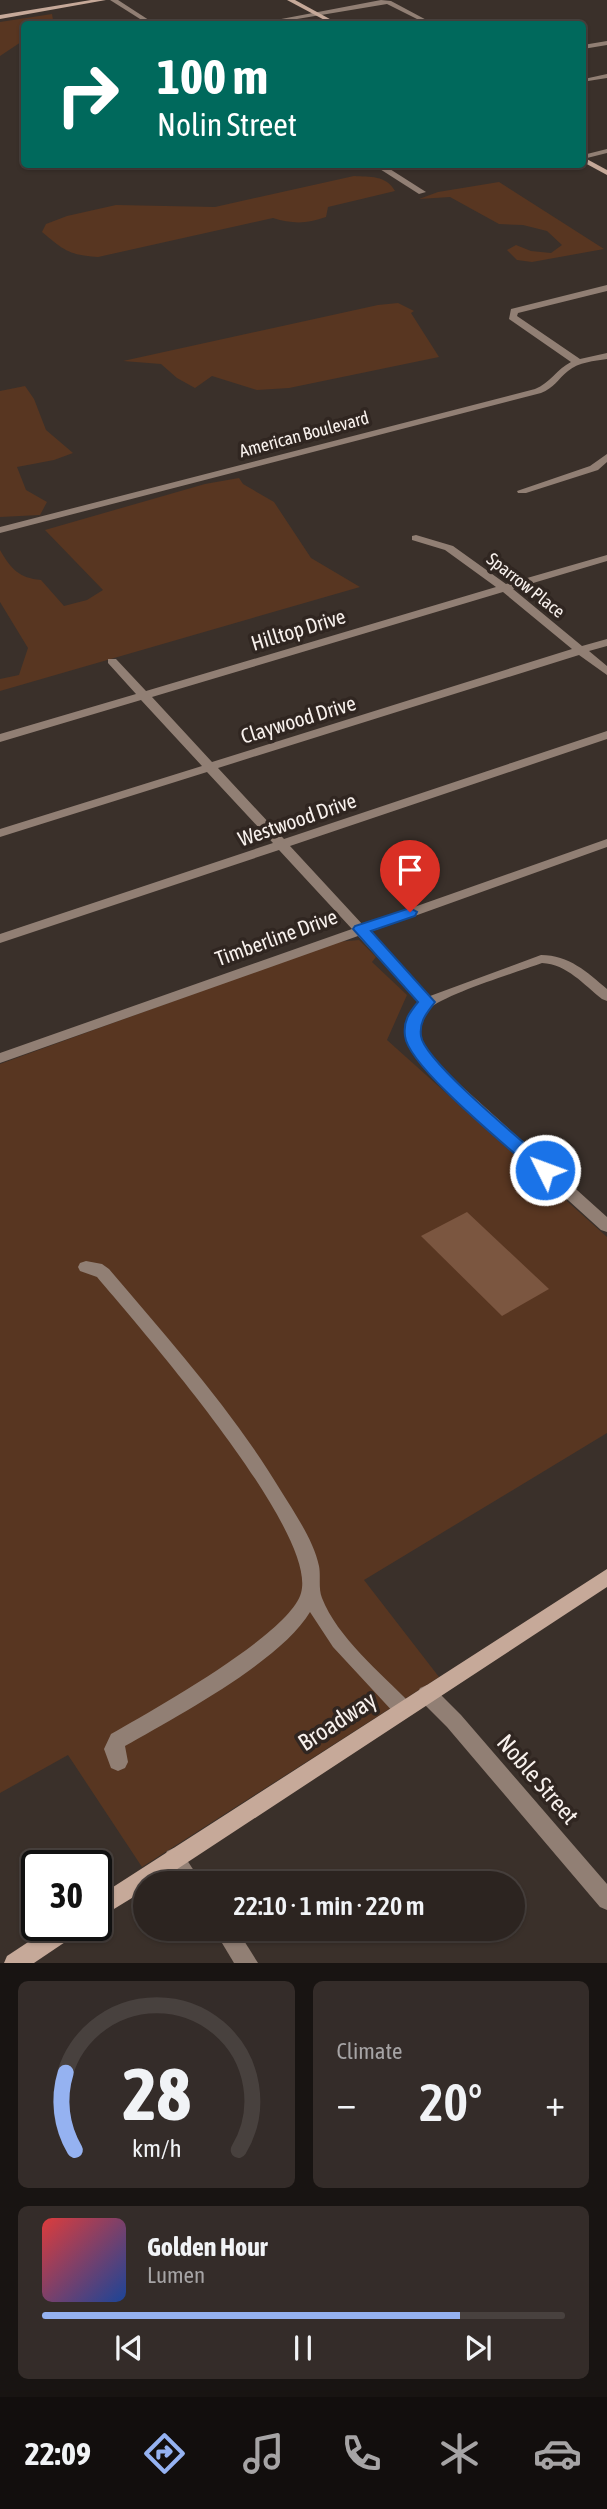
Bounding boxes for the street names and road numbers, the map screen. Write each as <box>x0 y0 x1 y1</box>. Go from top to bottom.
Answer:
street label: American Boulevard <box>237 407 371 461</box>
street label: Sparrow Place <box>483 548 569 622</box>
street label: Hilltop Drive <box>248 603 348 655</box>
street label: Claywood Drive <box>238 690 358 748</box>
street label: Westwood Drive <box>235 788 359 850</box>
street label: Timberline Drive <box>212 904 340 970</box>
street label: Broadway <box>293 1686 381 1756</box>
street label: Noble Street <box>492 1729 584 1829</box>

